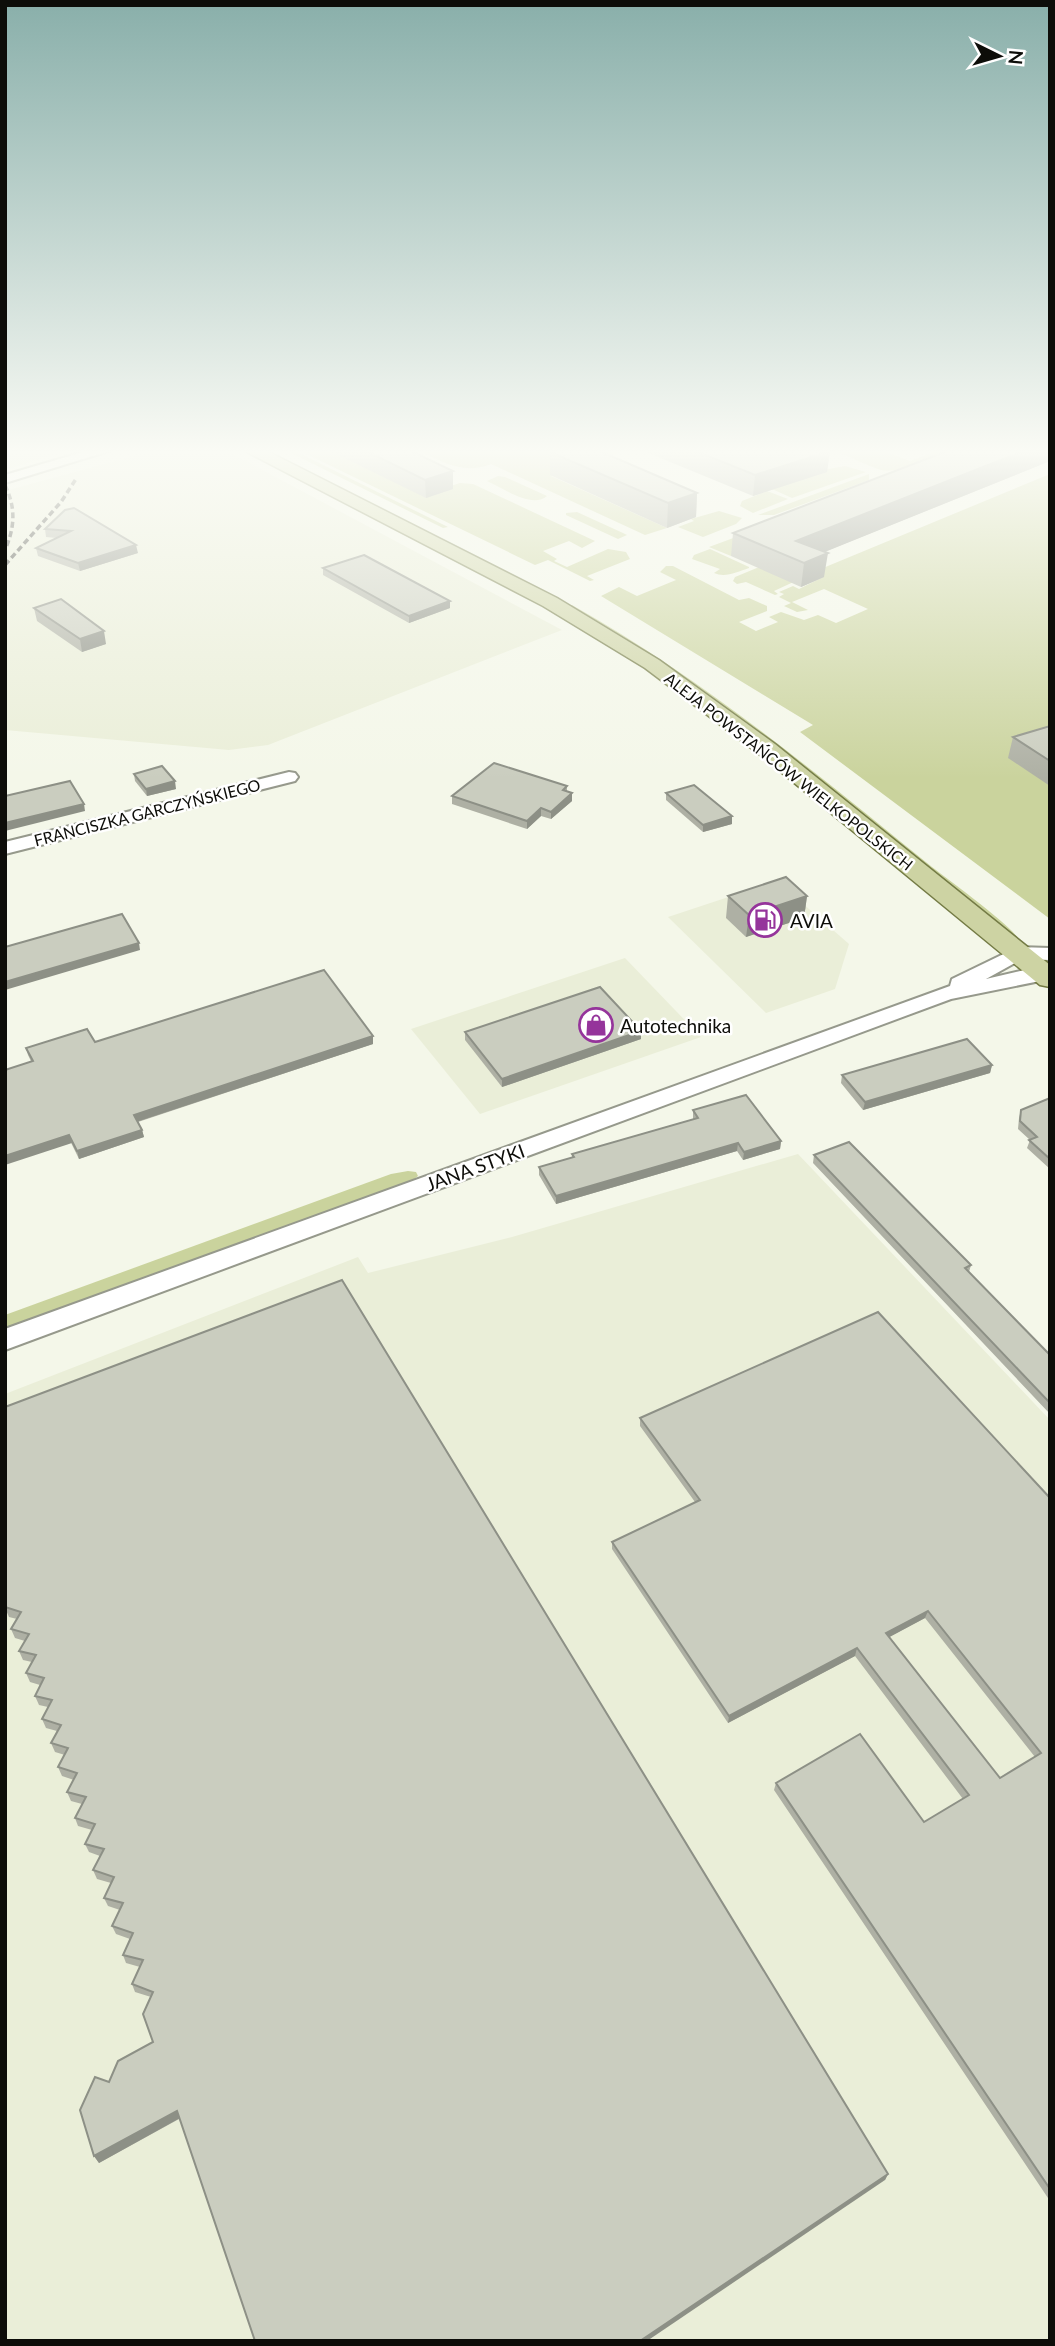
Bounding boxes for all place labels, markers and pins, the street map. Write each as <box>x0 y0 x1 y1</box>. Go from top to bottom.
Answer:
fuel station icon: AVIA <box>746 901 784 939</box>
place label: AVIA <box>790 909 833 932</box>
shop icon: Autotechnika <box>577 1006 615 1044</box>
place label: Autotechnika <box>620 1014 731 1037</box>

